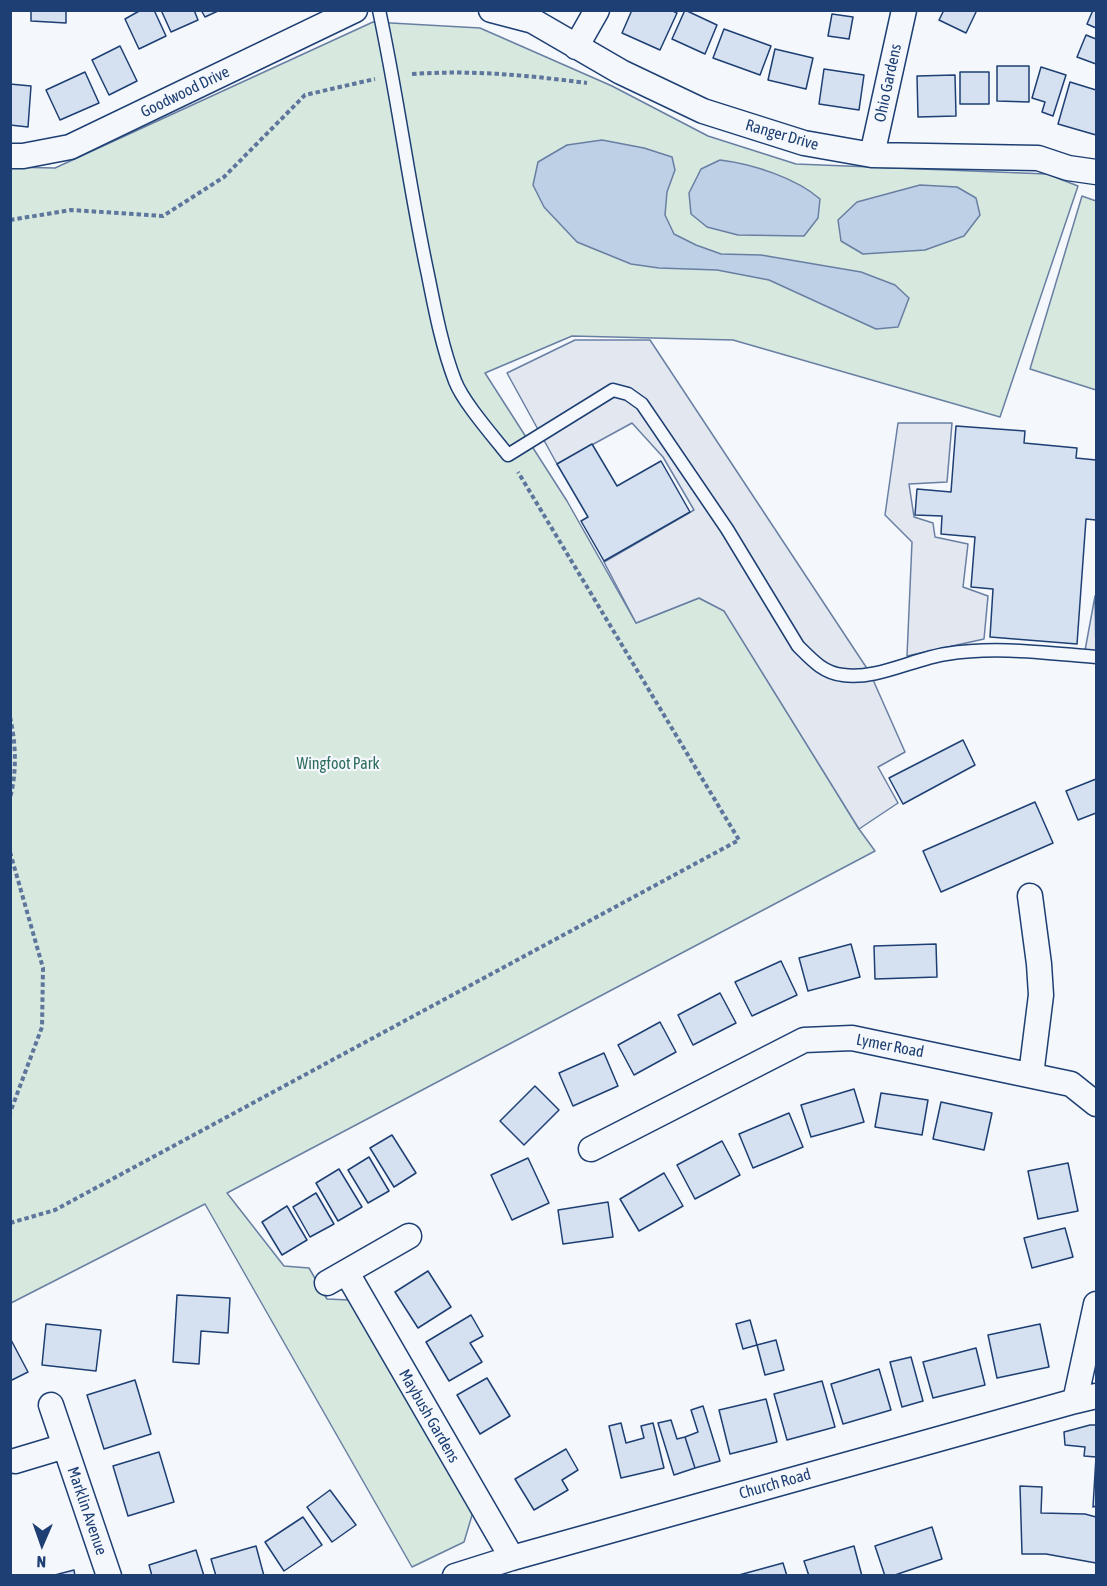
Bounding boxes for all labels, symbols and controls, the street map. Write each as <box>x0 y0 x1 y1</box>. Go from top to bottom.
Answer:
street label: Ohio Gardens <box>870 42 906 124</box>
street label: Goodwood Drive <box>137 62 233 122</box>
street label: Ranger Drive <box>743 115 821 155</box>
park label: Wingfoot Park <box>297 754 379 774</box>
street label: Lymer Road <box>855 1030 925 1062</box>
street label: Maybush Gardens <box>395 1366 463 1466</box>
street label: Marklin Avenue <box>63 1464 111 1558</box>
street label: Church Road <box>737 1465 813 1503</box>
north arrow <box>12 1514 72 1574</box>
text: N <box>36 1553 46 1571</box>

